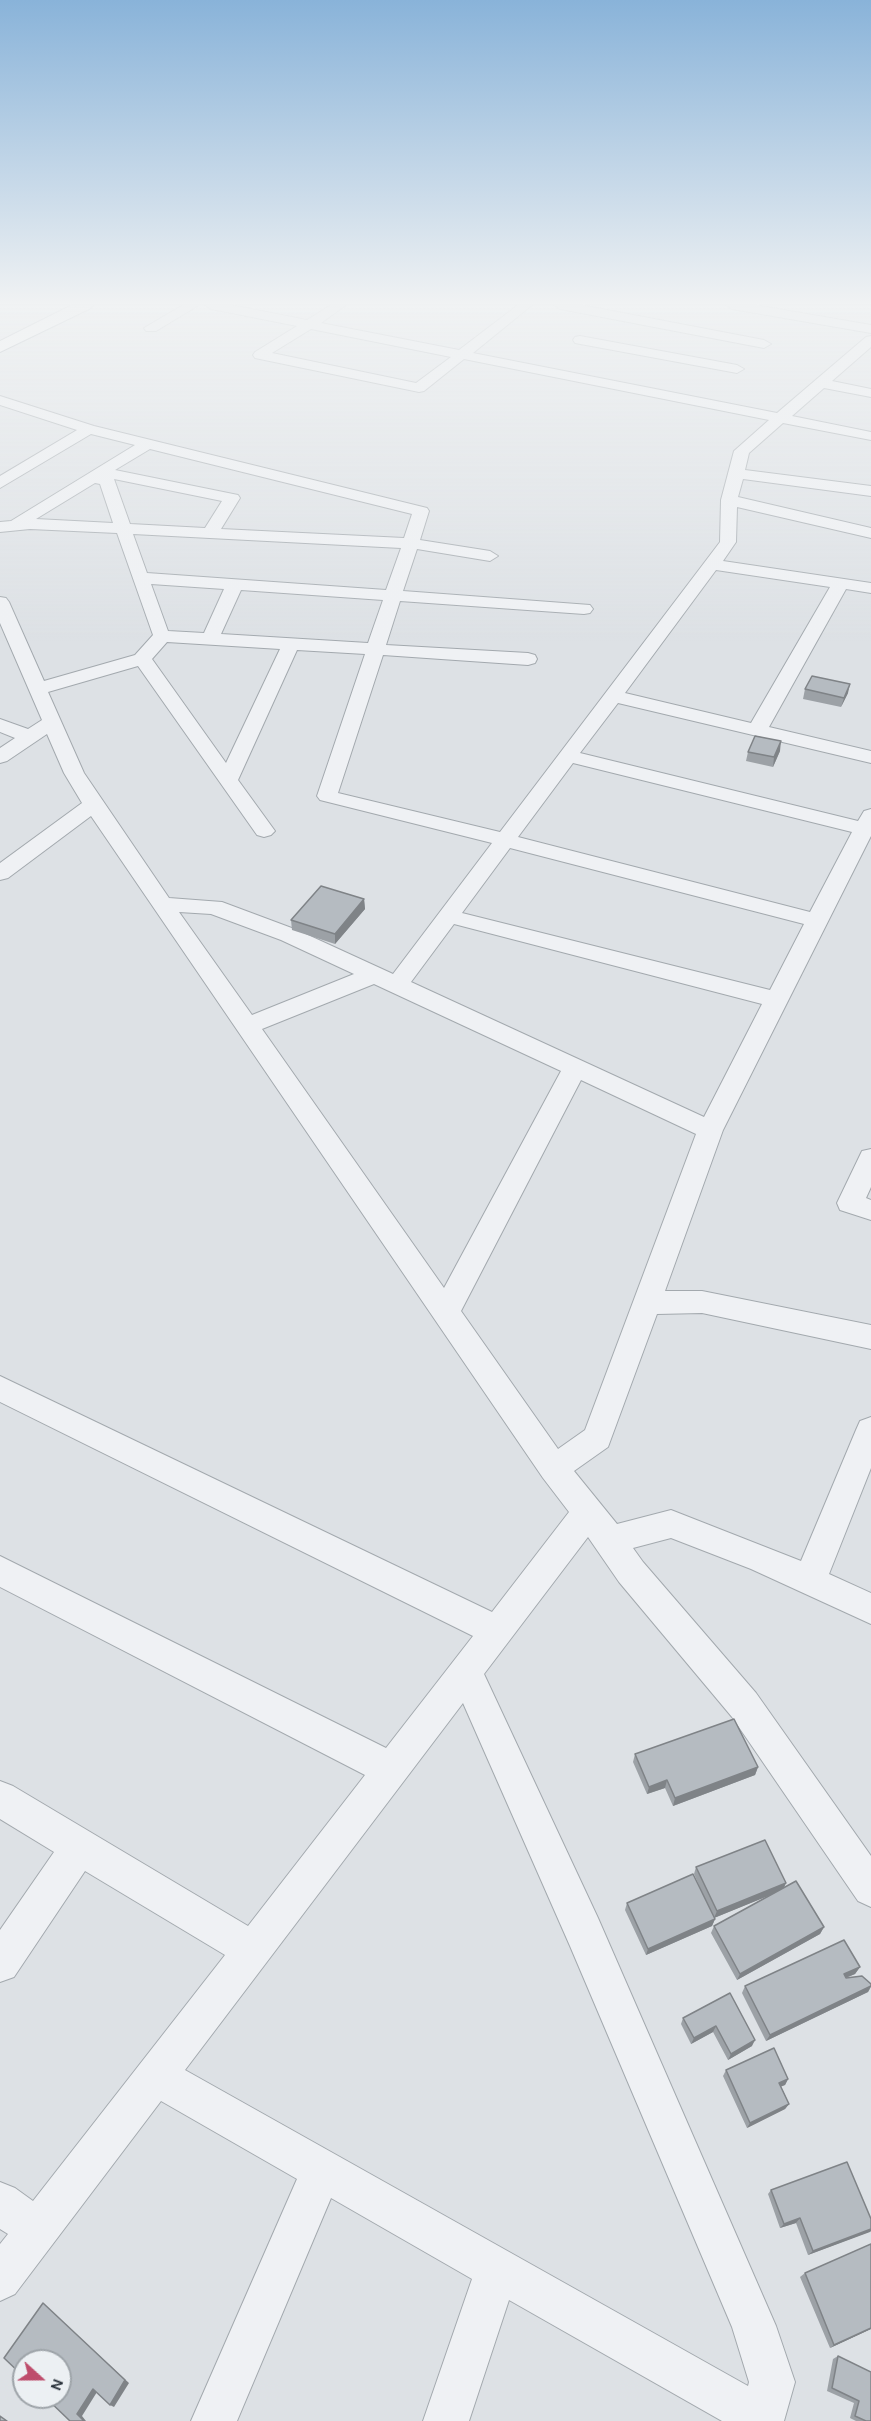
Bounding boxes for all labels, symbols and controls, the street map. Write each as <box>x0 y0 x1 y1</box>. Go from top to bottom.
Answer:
north arrow <box>12 2349 72 2409</box>
text: N <box>46 2376 68 2394</box>

